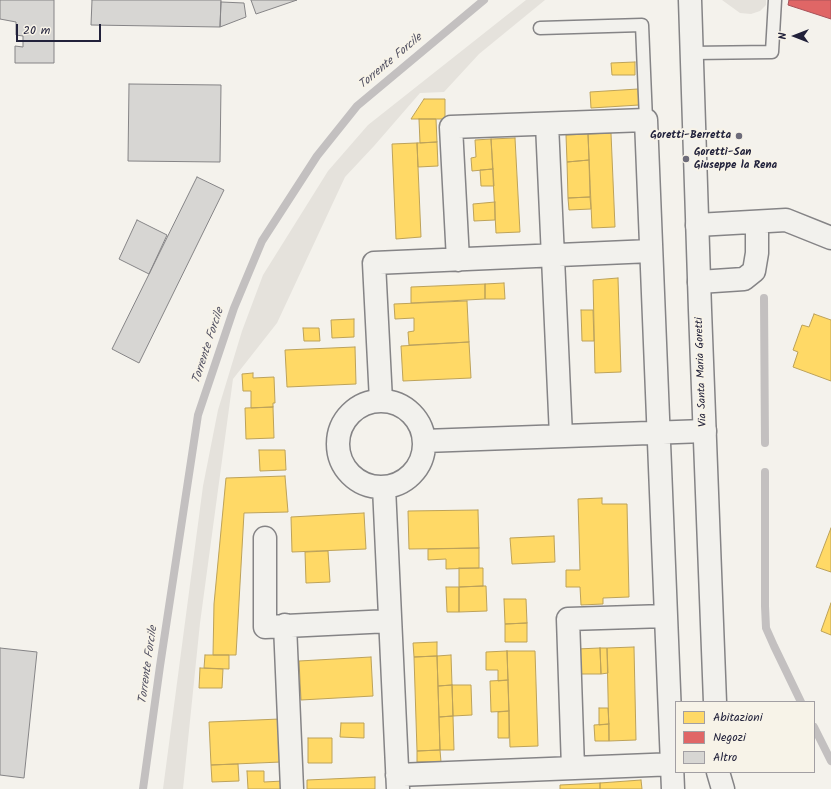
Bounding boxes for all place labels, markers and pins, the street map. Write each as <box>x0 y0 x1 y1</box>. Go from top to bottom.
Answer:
place label: Goretti-Berretta <box>650 129 731 143</box>
marker: Goretti-Berretta <box>734 131 744 141</box>
place label: Goretti-San Giuseppe la Rena <box>694 146 777 172</box>
marker: Goretti-San Giuseppe la Rena <box>681 154 691 164</box>

